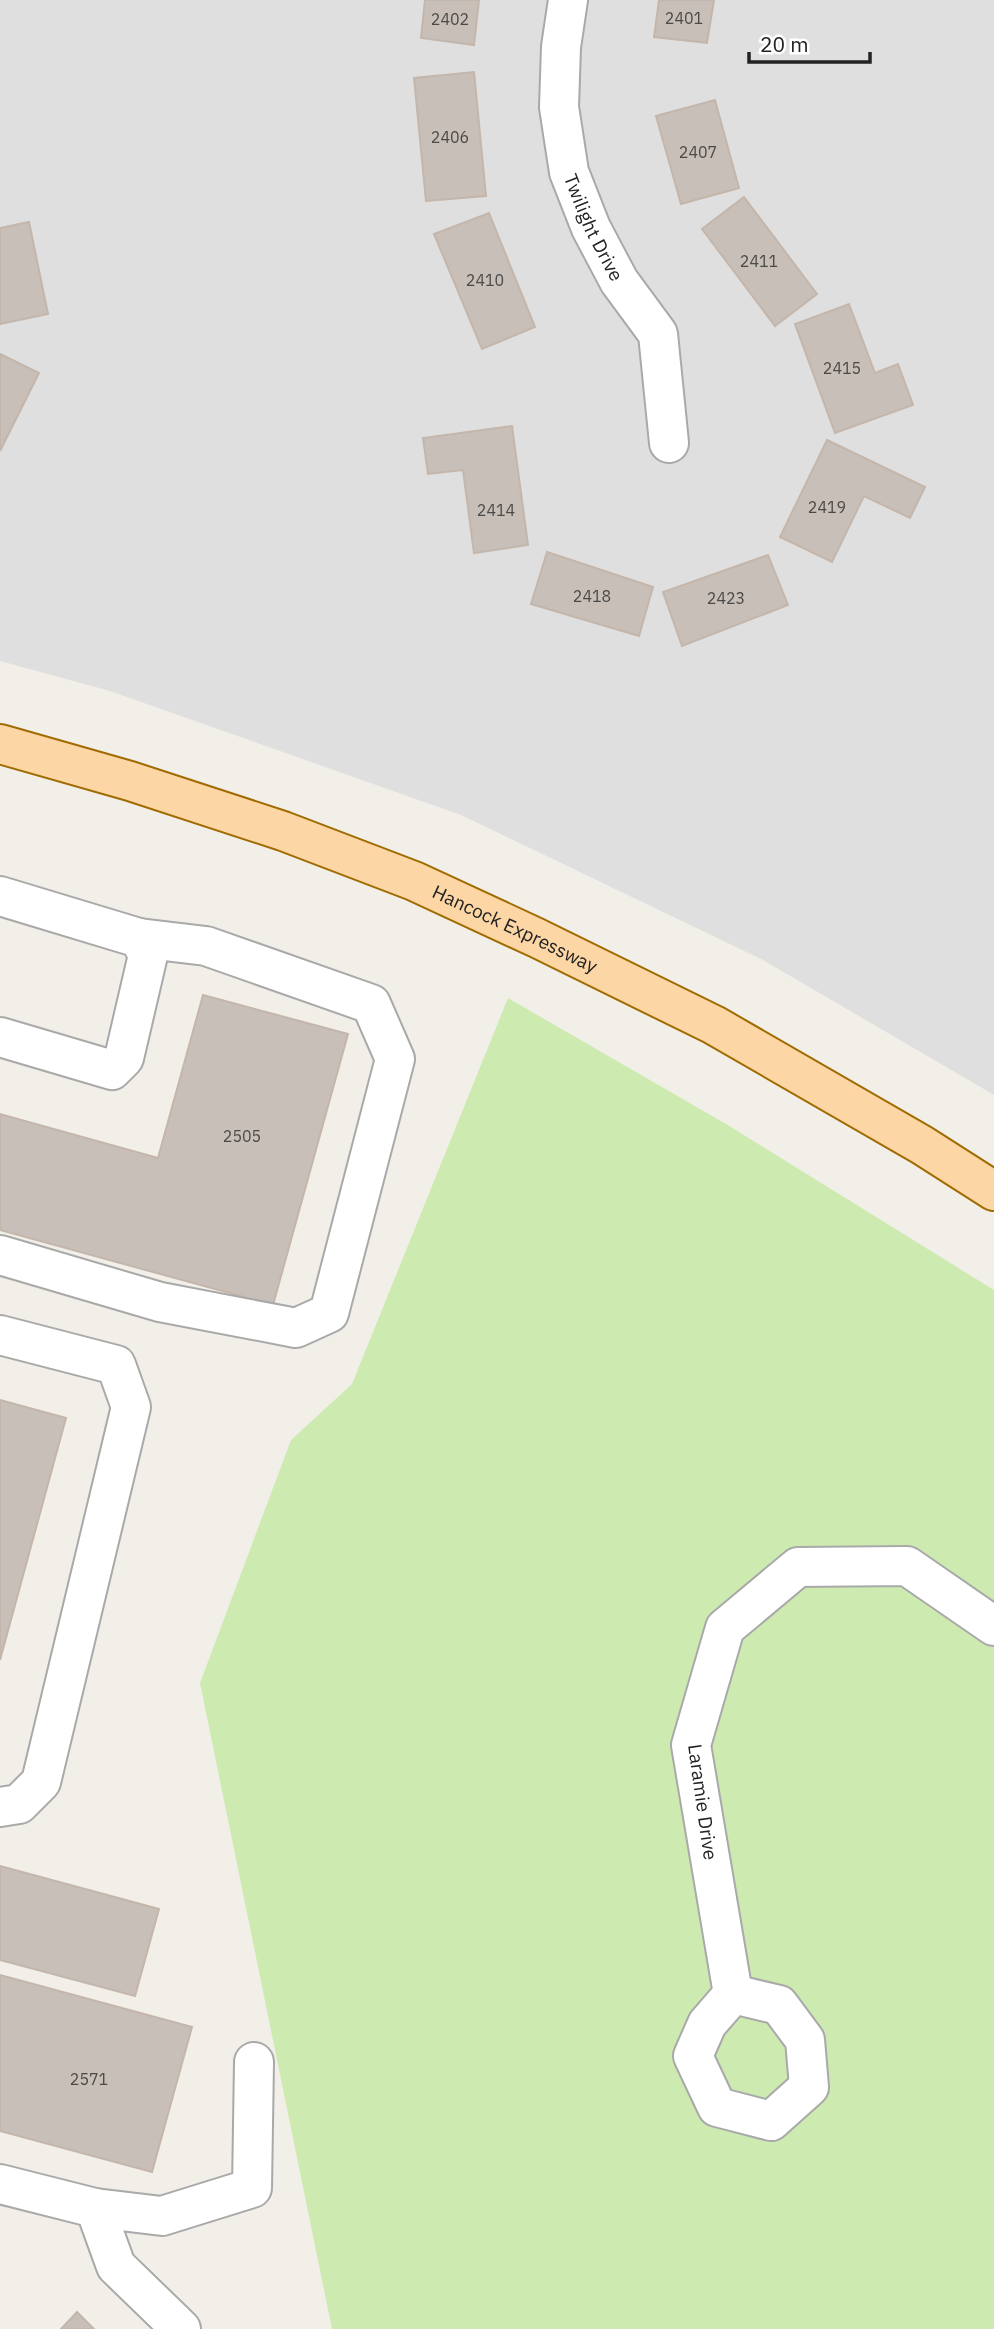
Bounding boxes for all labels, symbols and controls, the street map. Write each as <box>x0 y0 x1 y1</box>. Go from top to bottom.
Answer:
house number: 2401 <box>665 8 703 28</box>
house number: 2402 <box>431 9 469 29</box>
scale bar <box>749 21 870 65</box>
text: 20 m <box>760 30 809 58</box>
house number: 2406 <box>431 127 469 147</box>
house number: 2407 <box>679 142 717 162</box>
street label: Twilight Drive <box>559 170 629 285</box>
house number: 2411 <box>740 251 778 271</box>
house number: 2410 <box>466 270 504 290</box>
house number: 2415 <box>823 358 861 378</box>
house number: 2419 <box>808 497 846 517</box>
house number: 2414 <box>477 500 515 520</box>
house number: 2418 <box>573 586 611 606</box>
house number: 2423 <box>707 588 745 608</box>
street label: Hancock Expressway <box>429 879 602 978</box>
house number: 2505 <box>223 1126 261 1146</box>
street label: Laramie Drive <box>683 1742 723 1862</box>
house number: 2571 <box>70 2069 108 2089</box>

